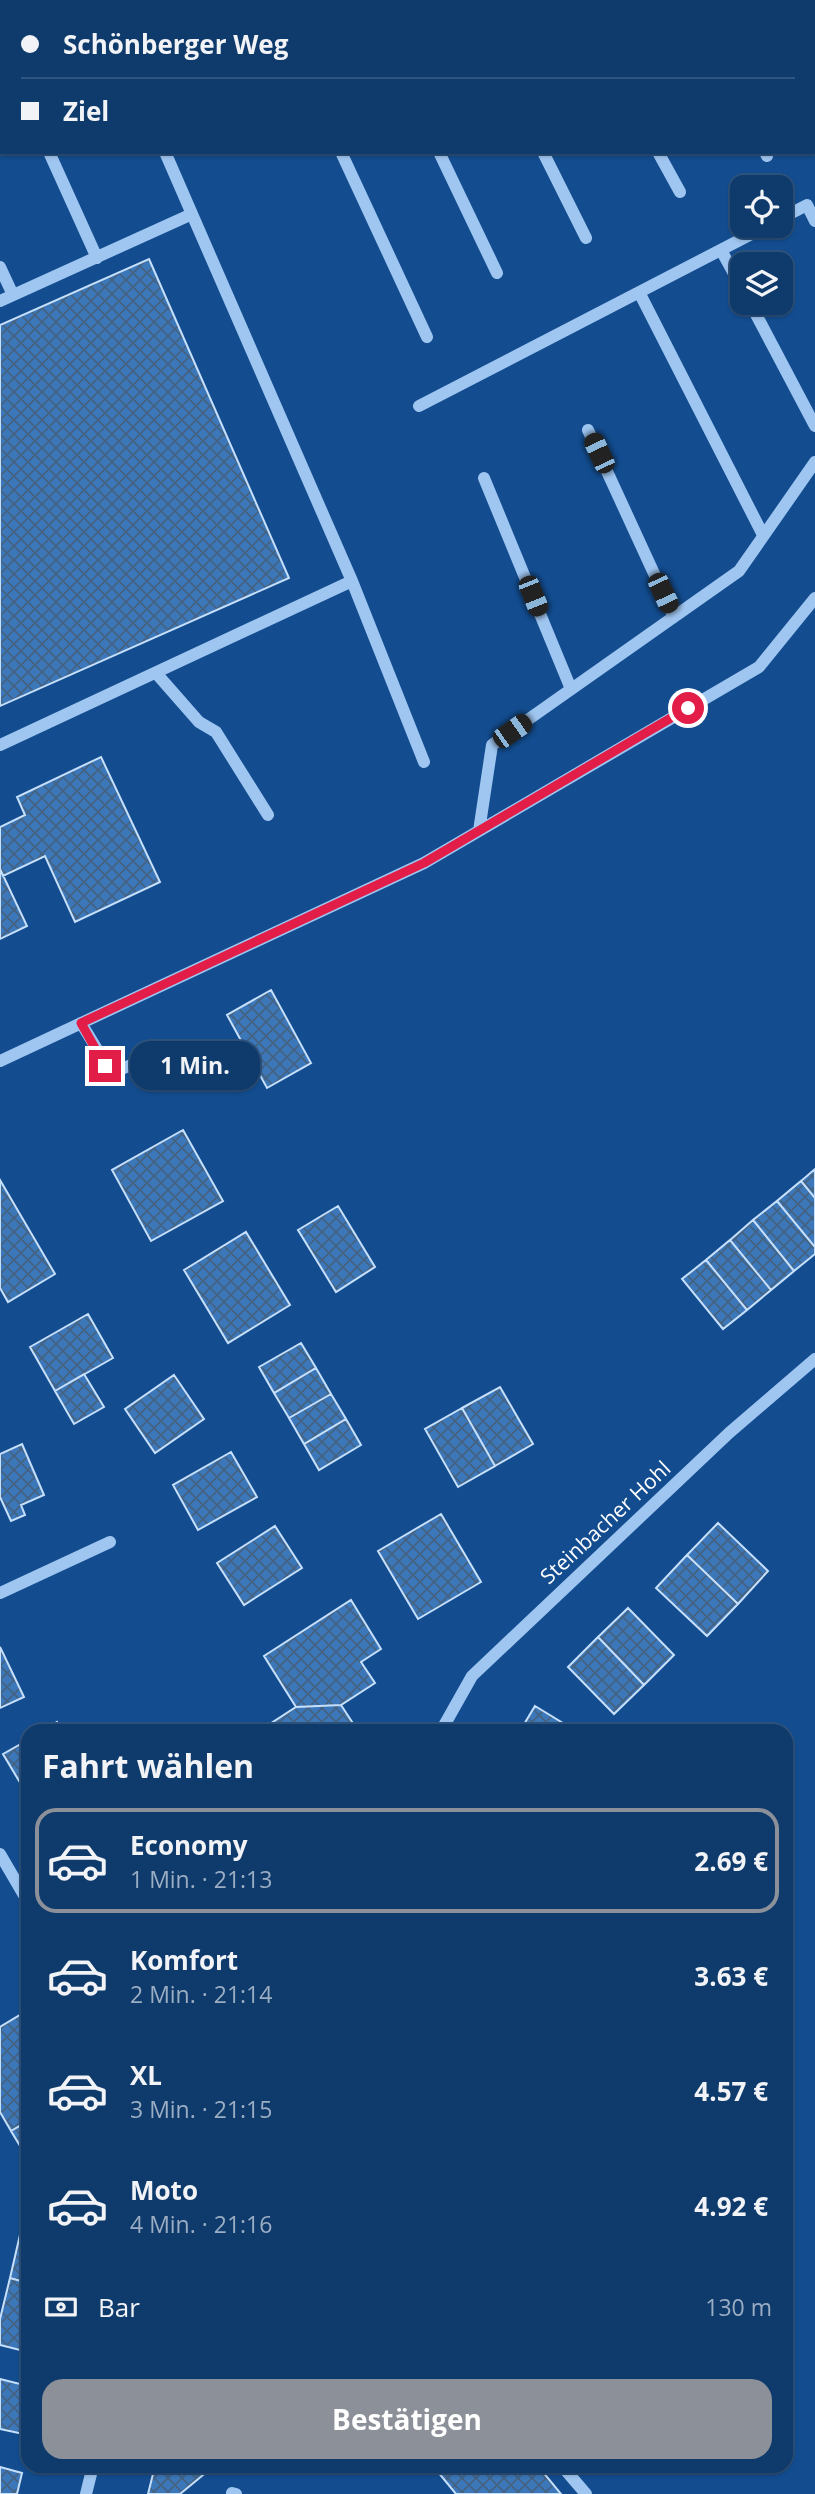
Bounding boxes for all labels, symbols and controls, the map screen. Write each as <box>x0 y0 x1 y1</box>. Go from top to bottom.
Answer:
text: Schönberger Weg <box>63 26 288 62</box>
text: Ziel <box>63 93 109 129</box>
map controls <box>730 175 793 315</box>
button: locate <box>730 175 793 238</box>
button: layers <box>730 252 793 315</box>
car <box>581 430 618 476</box>
car <box>645 570 682 616</box>
car <box>516 573 551 619</box>
route start <box>672 692 704 724</box>
car <box>489 710 536 752</box>
callout: 1 Min. <box>130 1042 259 1090</box>
text: 1 Min. <box>160 1049 230 1081</box>
route end <box>89 1050 121 1082</box>
street label: Steinbacher Hohl <box>534 1454 676 1590</box>
text: Fahrt wählen <box>42 1744 254 1787</box>
text: Economy <box>130 1827 248 1863</box>
icon: car <box>46 1829 109 1892</box>
text: 2.69 € <box>694 1843 768 1879</box>
text: 1 Min. · 21:13 <box>130 1863 272 1895</box>
text: Komfort <box>130 1942 238 1978</box>
icon: car <box>46 1944 109 2007</box>
text: 3.63 € <box>694 1958 768 1994</box>
text: 2 Min. · 21:14 <box>130 1978 272 2010</box>
text: XL <box>130 2057 162 2093</box>
icon: car <box>46 2059 109 2122</box>
text: 4.57 € <box>694 2073 768 2109</box>
text: 3 Min. · 21:15 <box>130 2093 272 2125</box>
text: Moto <box>130 2172 198 2208</box>
icon: car <box>46 2174 109 2237</box>
text: 4.92 € <box>694 2188 768 2224</box>
text: 4 Min. · 21:16 <box>130 2208 272 2240</box>
icon: cash <box>42 2288 80 2326</box>
text: Bar <box>98 2289 140 2325</box>
text: 130 m <box>705 2291 772 2323</box>
button: Bestätigen <box>42 2379 772 2459</box>

